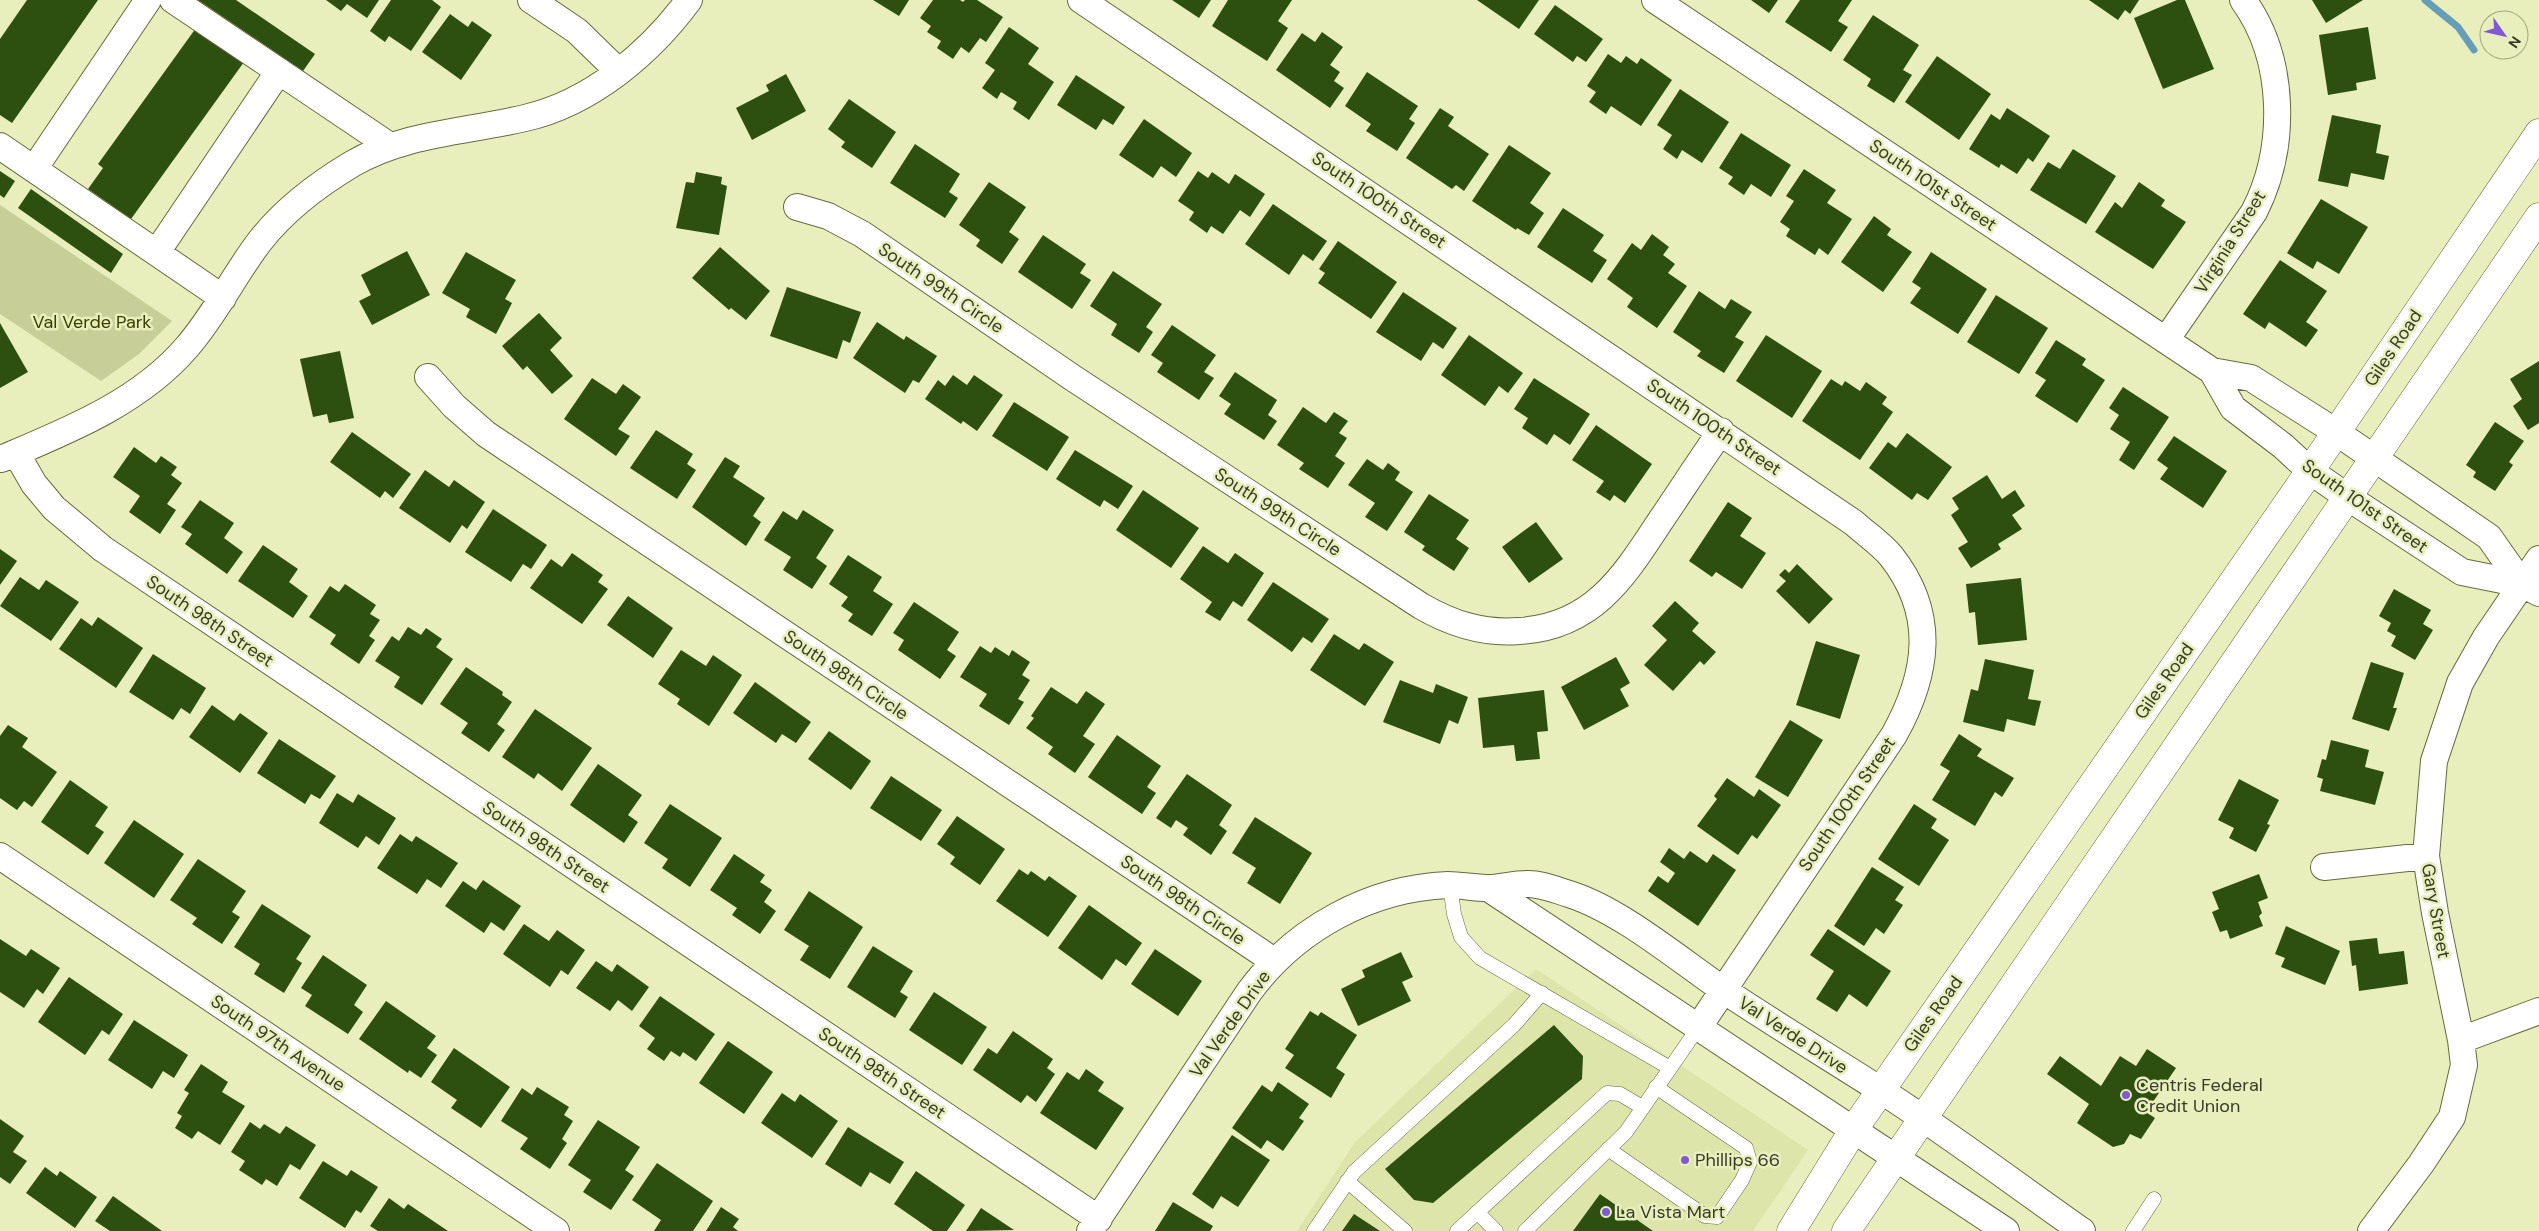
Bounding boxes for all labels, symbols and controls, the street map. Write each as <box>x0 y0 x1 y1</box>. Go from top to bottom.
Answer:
north arrow <box>2479 10 2529 60</box>
text: N <box>2504 33 2525 52</box>
street label: South 101st Street <box>1865 133 2001 237</box>
street label: South 100th Street <box>1307 146 1451 254</box>
street label: Virginia Street <box>2189 186 2271 298</box>
street label: South 99th Circle <box>874 237 1008 339</box>
street label: Giles Road <box>2358 305 2428 391</box>
park label: Val Verde Park <box>33 310 151 334</box>
street label: South 100th Street <box>1642 373 1786 481</box>
street label: South 101st Street <box>2297 454 2433 558</box>
street label: South 99th Circle <box>1210 462 1346 562</box>
street label: South 98th Street <box>142 569 278 673</box>
street label: South 98th Circle <box>779 624 913 726</box>
street label: Giles Road <box>2129 638 2199 724</box>
street label: South 100th Street <box>1793 732 1901 876</box>
street label: South 98th Street <box>478 795 614 899</box>
street label: South 98th Circle <box>1116 849 1250 951</box>
street label: Gary Street <box>2416 862 2456 960</box>
street label: Val Verde Drive <box>1184 966 1276 1082</box>
street label: Giles Road <box>1898 971 1968 1057</box>
street label: South 97th Avenue <box>206 989 350 1097</box>
street label: Val Verde Drive <box>1734 991 1852 1079</box>
street label: South 98th Street <box>814 1021 950 1125</box>
place label: Centris Federal Credit Union <box>2136 1073 2263 1118</box>
marker: Centris Federal Credit Union <box>2120 1089 2132 1101</box>
place label: Phillips 66 <box>1695 1148 1780 1172</box>
marker: Phillips 66 <box>1679 1154 1691 1166</box>
place label: La Vista Mart <box>1616 1200 1725 1224</box>
marker: La Vista Mart <box>1600 1206 1612 1218</box>

